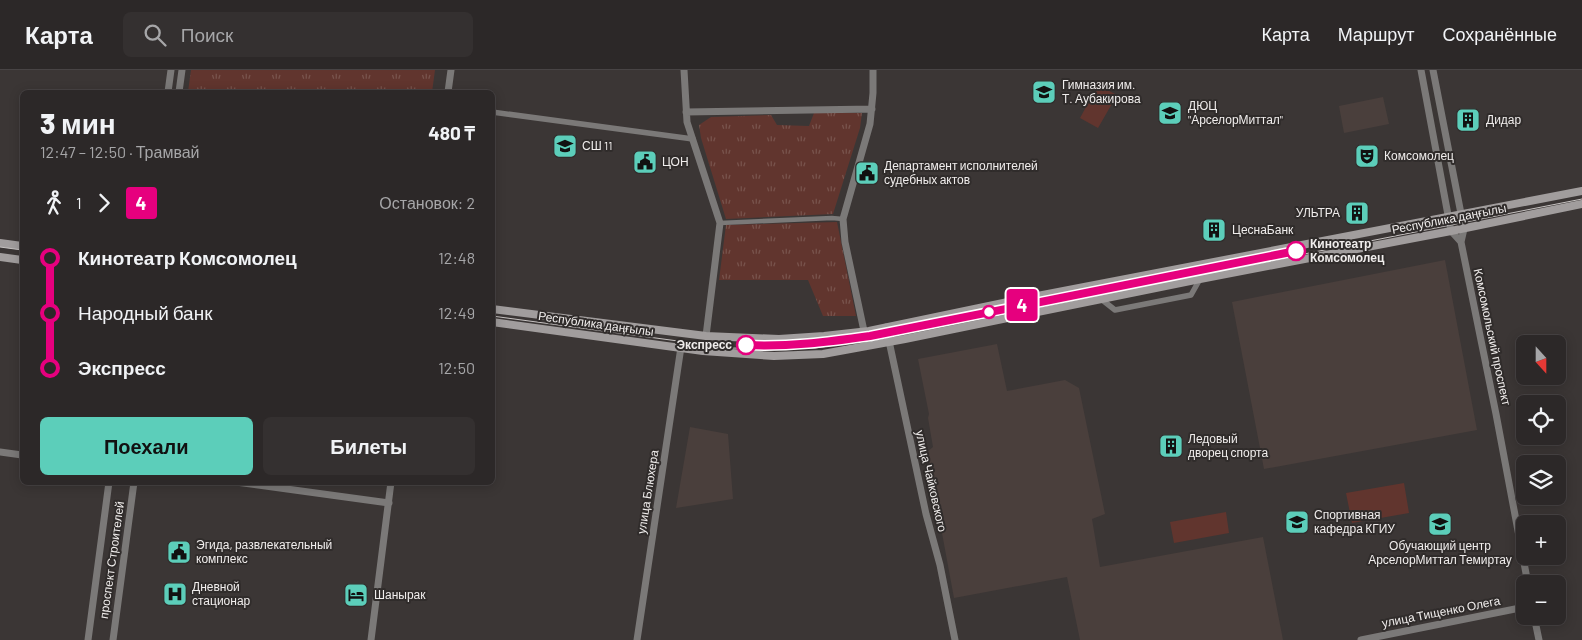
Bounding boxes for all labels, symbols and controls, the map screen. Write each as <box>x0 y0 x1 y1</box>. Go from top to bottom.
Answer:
search box <box>123 12 473 57</box>
text: Карта <box>25 20 93 49</box>
icon: search <box>141 21 169 49</box>
text: Поиск <box>181 23 233 46</box>
text: Карта <box>1262 23 1310 45</box>
text: Маршрут <box>1338 23 1414 45</box>
text: Сохранённые <box>1442 23 1557 45</box>
place label: Гимназия им. Т. Аубакирова <box>1062 77 1141 106</box>
school or university icon: Гимназия им. Т. Аубакирова <box>1031 79 1057 105</box>
place label: ДЮЦ "АрселорМиттал" <box>1188 98 1283 127</box>
school or university icon: ДЮЦ "АрселорМиттал" <box>1157 100 1183 126</box>
text: 3 мин <box>40 106 116 140</box>
building icon: Дидар <box>1455 107 1481 133</box>
place label: Дидар <box>1486 112 1522 127</box>
text: 480 ₸ <box>428 121 475 144</box>
school or university icon: СШ 11 <box>552 133 578 159</box>
place label: СШ 11 <box>582 138 613 152</box>
text: 12:47 – 12:50 · Трамвай <box>40 142 200 161</box>
theatre icon: Комсомолец <box>1354 143 1380 169</box>
place label: Комсомолец <box>1384 148 1454 163</box>
public building icon: ЦОН <box>632 149 658 175</box>
place label: ЦОН <box>662 154 689 169</box>
place label: Департамент исполнителей судебных актов <box>884 158 1038 187</box>
public building icon: Департамент исполнителей судебных актов <box>854 160 880 186</box>
icon: walk <box>40 189 68 217</box>
icon: forward <box>90 189 118 217</box>
text: 4 <box>136 192 147 214</box>
text: 1 <box>76 193 82 212</box>
text: Остановок: 2 <box>379 193 475 212</box>
building icon: УЛЬТРА <box>1344 200 1370 226</box>
street label: Республика даңғылы <box>1390 200 1507 237</box>
place label: УЛЬТРА <box>1296 205 1340 219</box>
building icon: ЦеснаБанк <box>1201 217 1227 243</box>
place label: ЦеснаБанк <box>1232 222 1294 237</box>
place label: Кинотеатр Комсомолец <box>1310 236 1385 265</box>
marker: Кинотеатр Комсомолец <box>1286 241 1306 261</box>
text: Кинотеатр Комсомолец <box>78 246 297 269</box>
text: 12:48 <box>438 248 475 267</box>
street label: Комсомольский проспект <box>1471 267 1514 407</box>
line badge: 4 <box>1006 289 1038 321</box>
text: 4 <box>1017 294 1027 316</box>
text: Народный банк <box>78 301 212 324</box>
text: 12:49 <box>438 303 475 322</box>
unlabelled marker <box>982 305 996 319</box>
street label: Республика даңғылы <box>537 308 655 339</box>
marker: Экспресс <box>736 335 756 355</box>
north arrow <box>1516 335 1566 385</box>
map controls <box>1516 335 1566 625</box>
place label: Экспресс <box>677 337 732 352</box>
text: Экспресс <box>78 356 166 379</box>
text: 12:50 <box>438 358 475 377</box>
button: locate <box>1516 395 1566 445</box>
button: Поехали <box>40 417 253 475</box>
button: Билеты <box>263 417 475 475</box>
street label: улица Чайковского <box>912 429 951 534</box>
place label: Ледовый дворец спорта <box>1188 431 1268 460</box>
building icon: Ледовый дворец спорта <box>1158 433 1184 459</box>
street label: улица Блюхера <box>633 449 662 535</box>
button: layers <box>1516 455 1566 505</box>
street label: проспект Строителей <box>96 500 127 620</box>
place label: Спортивная кафедра КГИУ <box>1314 507 1395 536</box>
school or university icon: Спортивная кафедра КГИУ <box>1284 509 1310 535</box>
school or university icon: Обучающий центр АрселорМиттал Темиртау <box>1427 511 1453 537</box>
button: + <box>1516 515 1566 565</box>
place label: Эгида, развлекательный комплекс <box>196 537 332 565</box>
place label: Обучающий центр АрселорМиттал Темиртау <box>1368 538 1512 567</box>
public building icon: Эгида, развлекательный комплекс <box>166 539 192 565</box>
button: − <box>1516 575 1566 625</box>
place label: Дневной стационар <box>192 579 251 608</box>
hospital icon: Дневной стационар <box>162 581 188 607</box>
hotel icon: Шанырак <box>343 582 369 608</box>
place label: Шанырак <box>374 587 426 602</box>
street label: улица Тищенко Олега <box>1381 593 1502 630</box>

